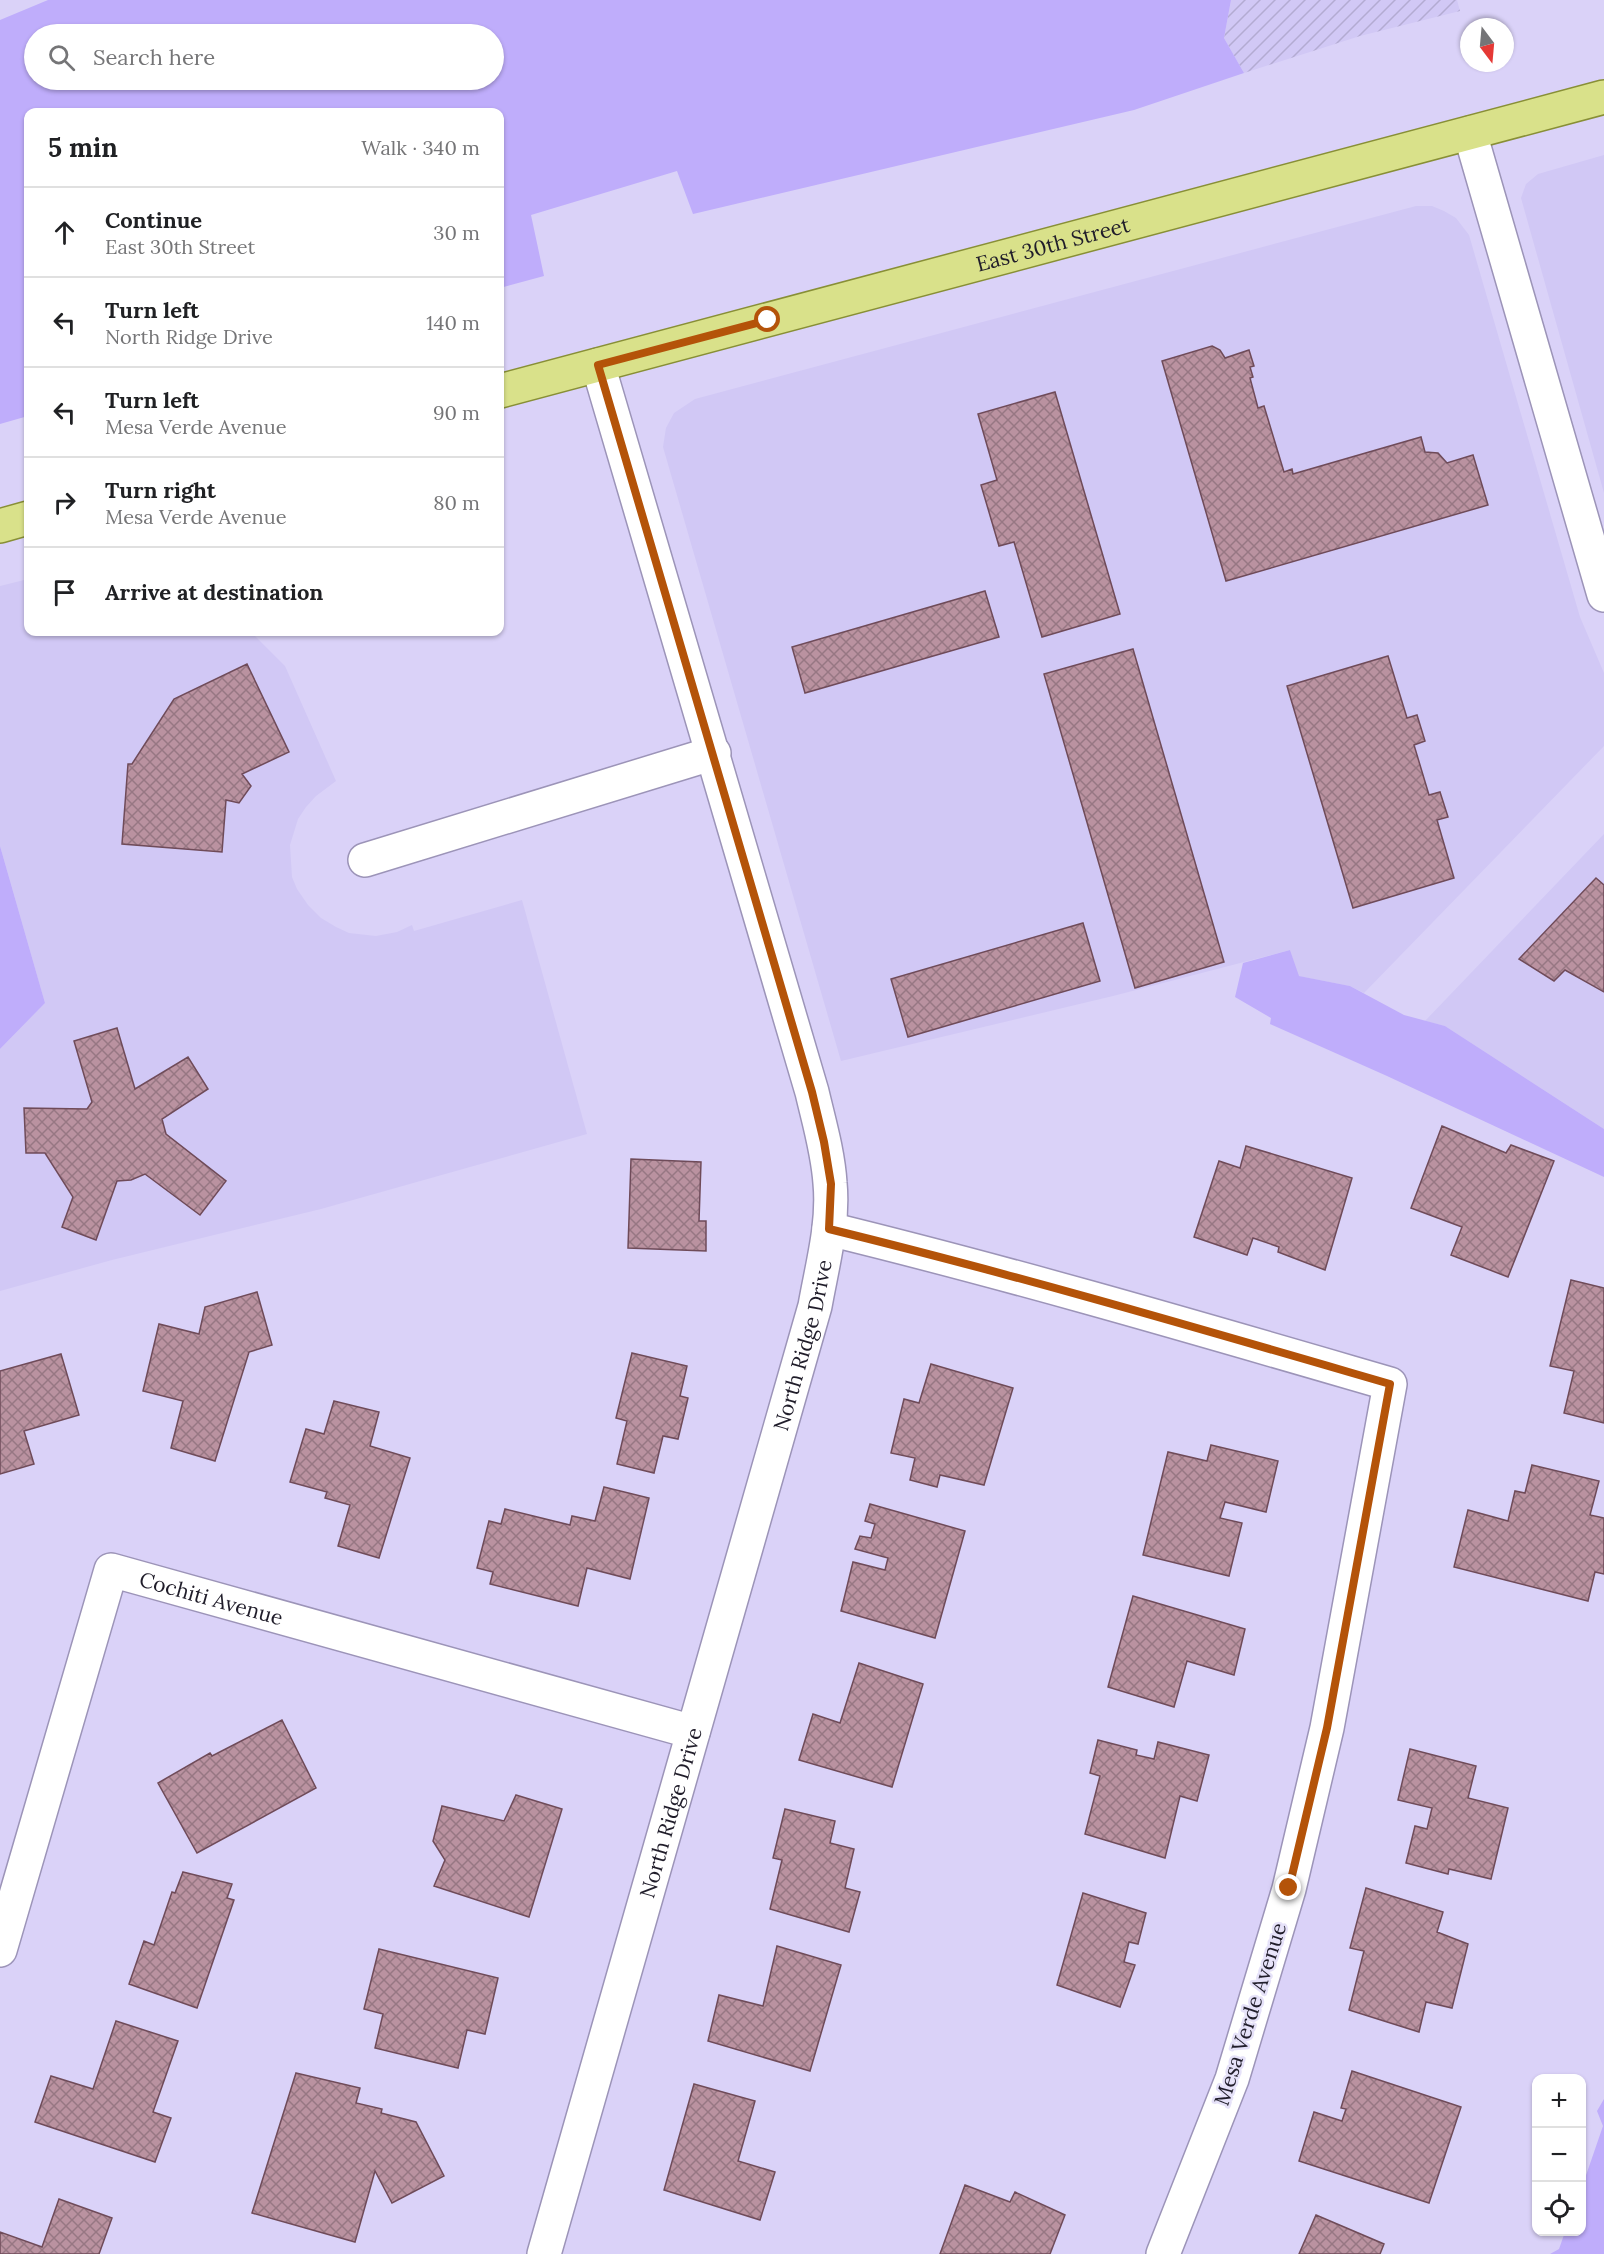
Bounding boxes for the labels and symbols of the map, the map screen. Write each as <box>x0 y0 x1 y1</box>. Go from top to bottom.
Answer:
north arrow <box>1460 18 1514 72</box>
street label: East 30th Street <box>973 210 1133 277</box>
route start <box>754 306 780 332</box>
street label: North Ridge Drive <box>767 1257 837 1434</box>
street label: Cochiti Avenue <box>136 1565 286 1631</box>
street label: North Ridge Drive <box>633 1724 707 1901</box>
route end <box>1275 1874 1301 1900</box>
street label: Mesa Verde Avenue <box>1208 1919 1292 2109</box>

